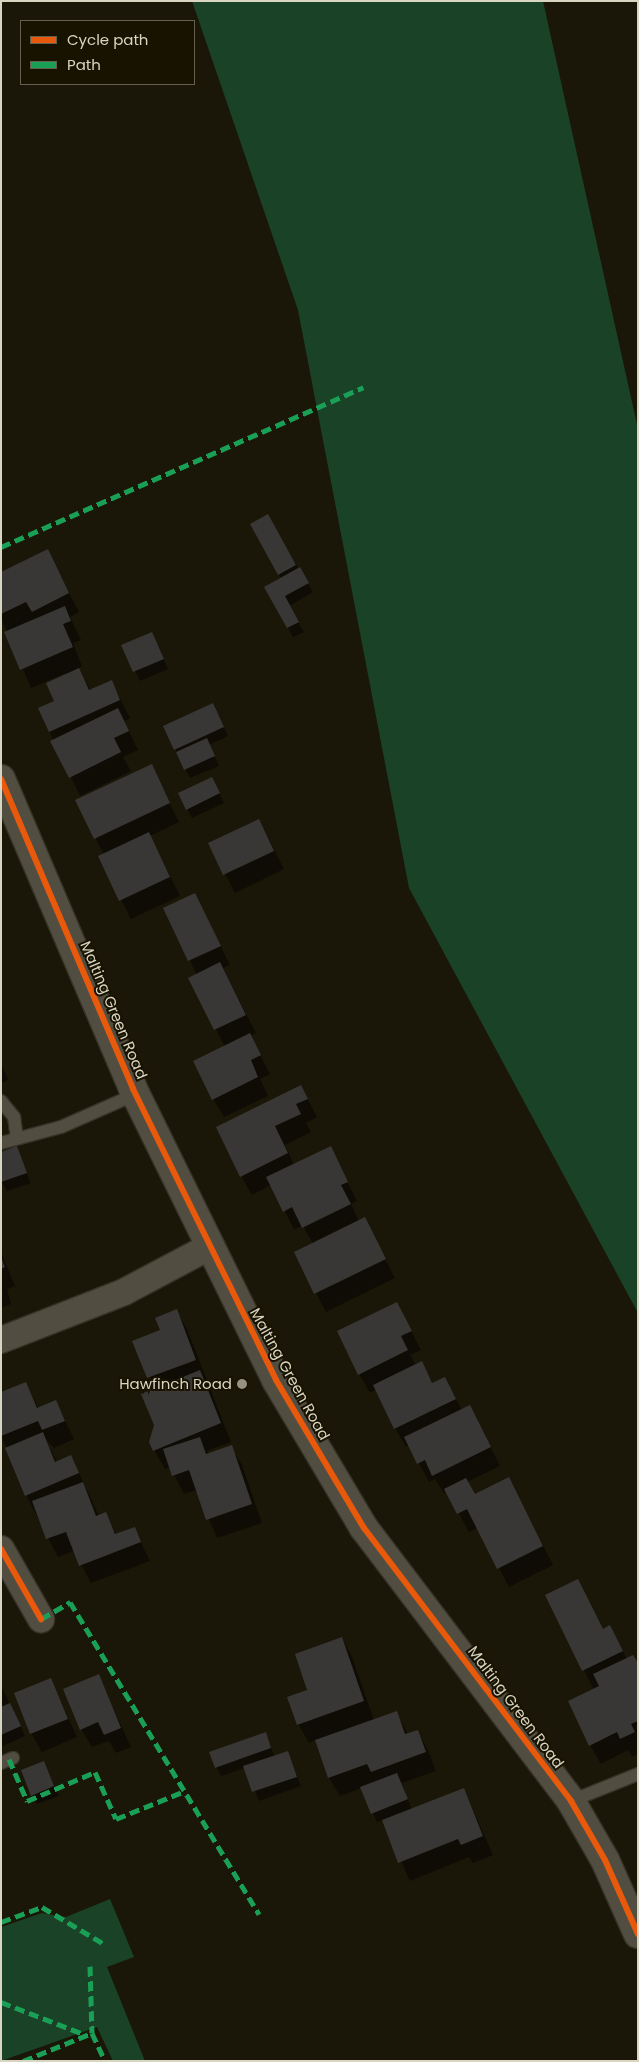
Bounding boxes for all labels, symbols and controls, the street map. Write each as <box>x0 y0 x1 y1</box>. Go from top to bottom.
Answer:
legend <box>20 20 195 85</box>
text: Cycle path <box>67 29 148 50</box>
text: Path <box>67 54 101 75</box>
street label: Malting Green Road <box>77 938 151 1082</box>
street label: Malting Green Road <box>246 1305 334 1443</box>
place label: Hawfinch Road <box>119 1375 232 1393</box>
marker: Hawfinch Road <box>236 1378 248 1390</box>
street label: Malting Green Road <box>464 1642 568 1772</box>

